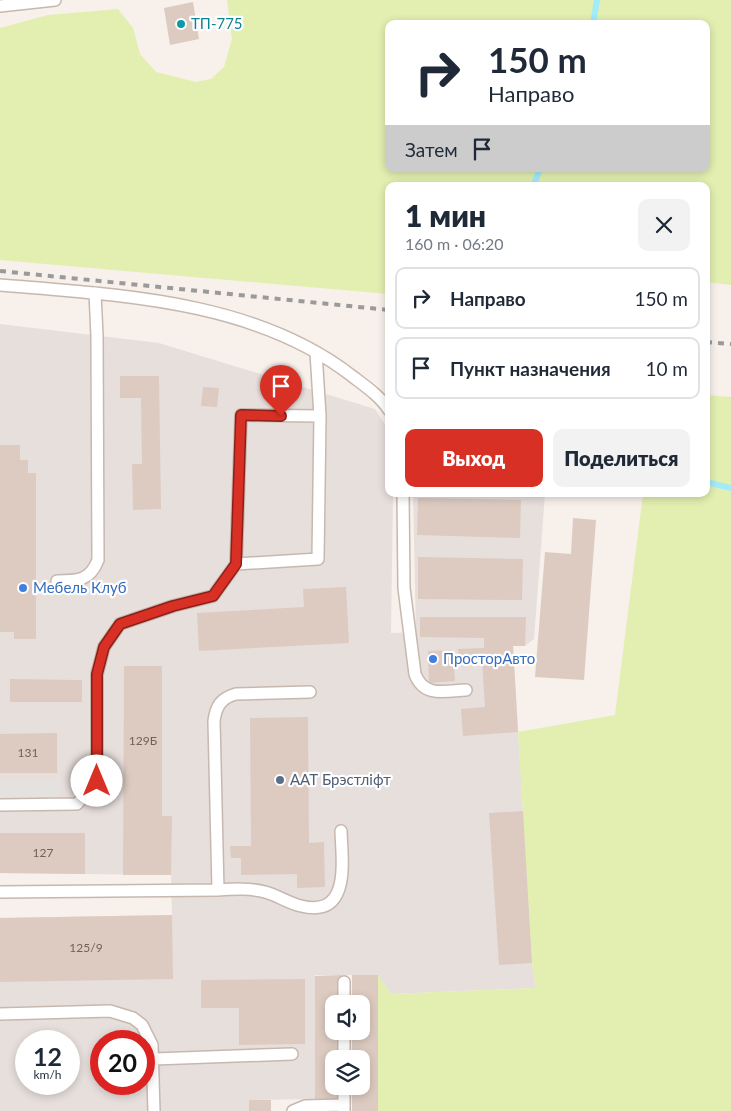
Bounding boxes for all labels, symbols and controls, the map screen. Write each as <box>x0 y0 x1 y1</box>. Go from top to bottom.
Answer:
place label: ТП-775 <box>191 14 243 32</box>
marker: ТП-775 <box>175 18 187 30</box>
text: 150 m <box>488 38 587 80</box>
icon: right <box>405 40 470 105</box>
text: Направо <box>488 80 574 107</box>
icon: arrive <box>468 135 496 163</box>
text: Затем <box>405 138 458 161</box>
text: 1 мин <box>405 197 486 233</box>
button: close <box>638 199 690 251</box>
text: 160 m · 06:20 <box>405 234 504 253</box>
icon: right <box>407 284 435 312</box>
text: Направо <box>450 287 526 310</box>
text: 150 m <box>634 287 688 310</box>
icon: arrive <box>407 354 435 382</box>
text: Пункт назначения <box>450 357 611 380</box>
text: 10 m <box>645 357 688 380</box>
pin <box>260 365 302 416</box>
icon: arrive <box>267 372 295 400</box>
button: Выход <box>405 429 543 487</box>
button: Поделиться <box>553 429 690 487</box>
place label: Мебель Клуб <box>33 578 127 596</box>
marker: Мебель Клуб <box>17 582 29 594</box>
place label: ПросторАвто <box>443 649 535 667</box>
marker: ПросторАвто <box>427 653 439 665</box>
house number: 129Б <box>129 733 157 748</box>
house number: 131 <box>18 745 38 760</box>
position arrow <box>70 754 122 806</box>
place label: ААТ Брэстліфт <box>290 770 391 788</box>
marker: ААТ Брэстліфт <box>274 774 286 786</box>
house number: 127 <box>33 845 53 860</box>
house number: 125/9 <box>69 940 103 955</box>
map controls <box>325 995 370 1095</box>
button: sound <box>325 995 370 1040</box>
speed limit sign: 20 <box>90 1030 155 1095</box>
text: 12 <box>33 1041 62 1071</box>
button: layers <box>325 1050 370 1095</box>
text: km/h <box>33 1067 62 1082</box>

